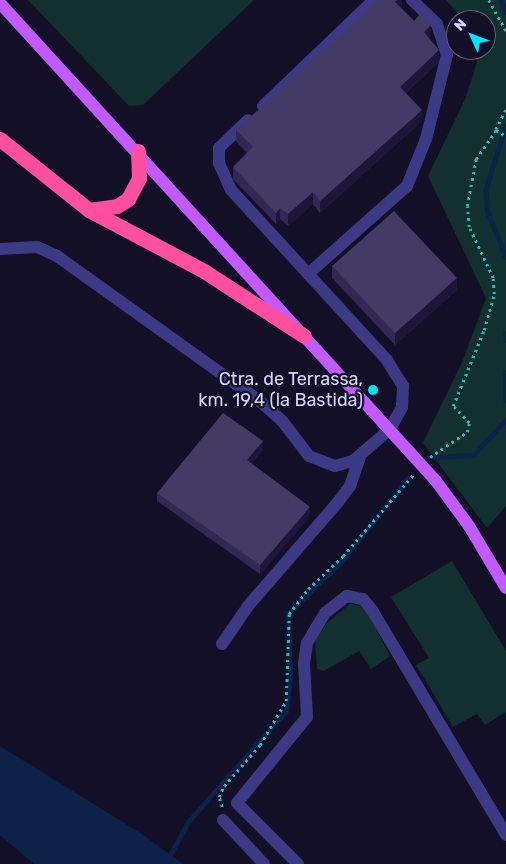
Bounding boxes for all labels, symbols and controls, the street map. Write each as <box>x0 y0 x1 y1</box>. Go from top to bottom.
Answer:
north arrow <box>446 10 496 60</box>
text: N <box>451 16 470 35</box>
place label: Ctra. de Terrassa, km. 19,4 (la Bastida) <box>198 369 363 412</box>
marker: Ctra. de Terrassa, km. 19,4 (la Bastida) <box>367 384 379 396</box>

